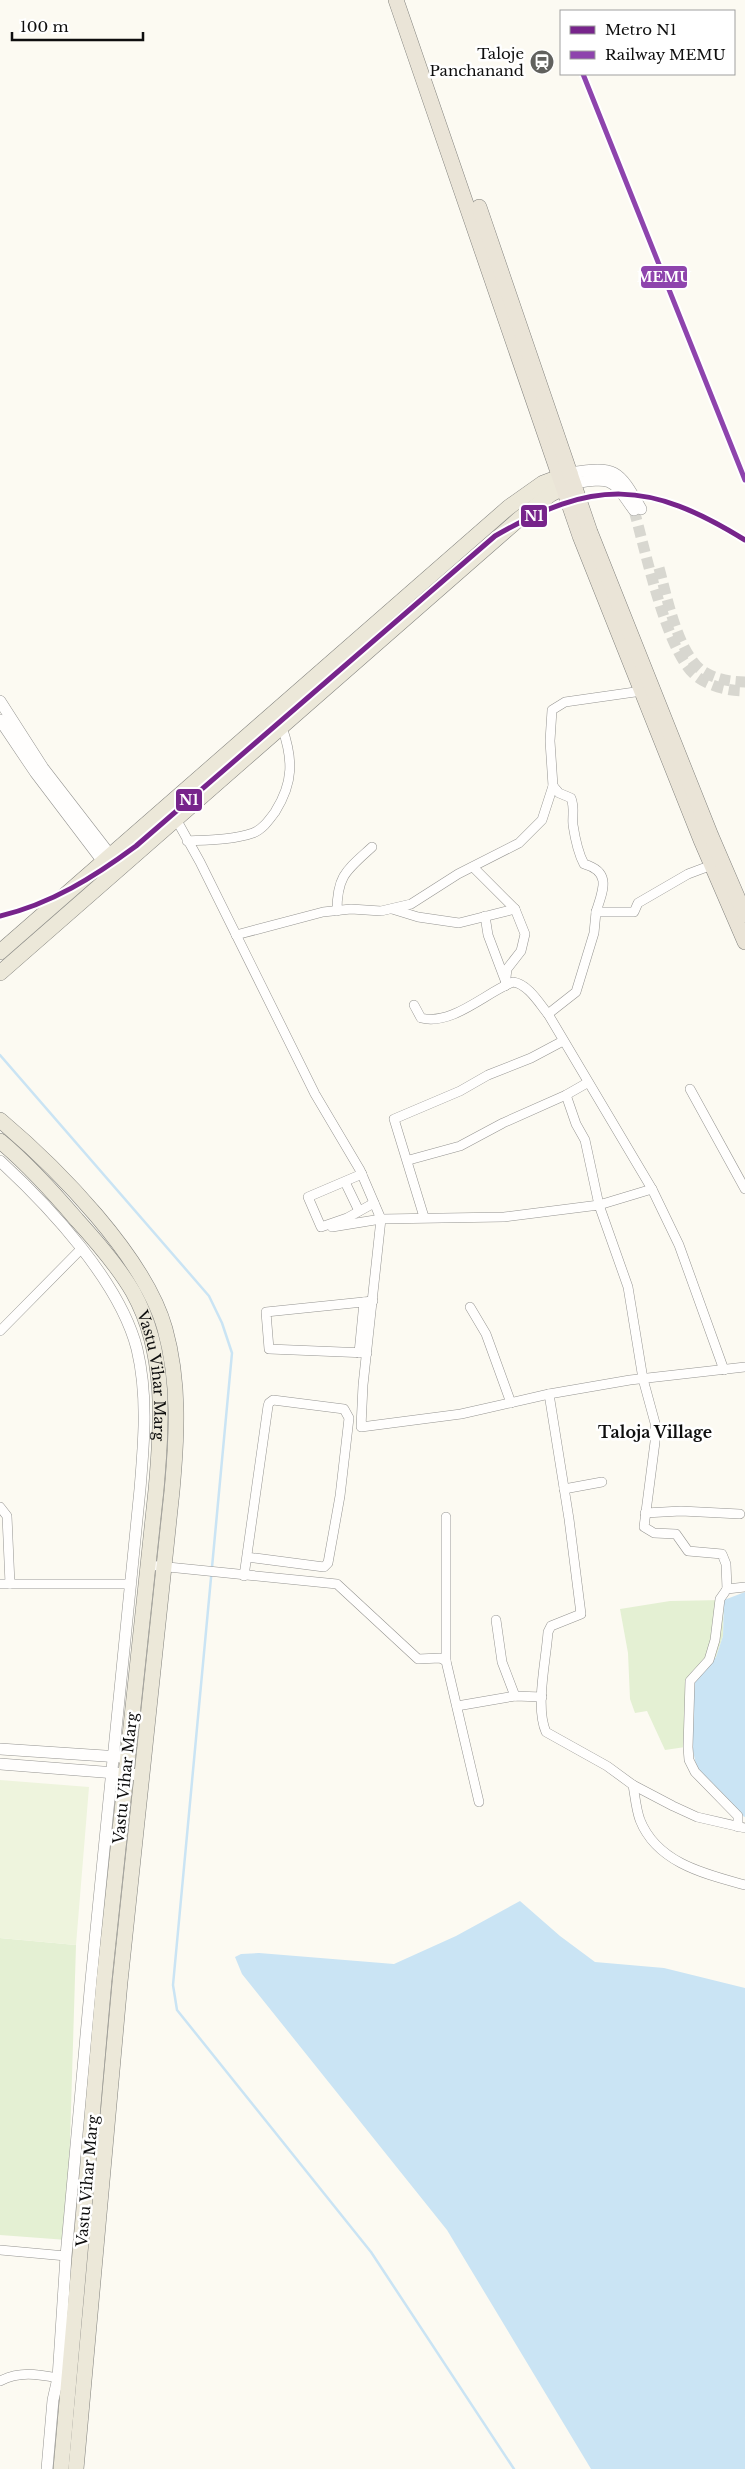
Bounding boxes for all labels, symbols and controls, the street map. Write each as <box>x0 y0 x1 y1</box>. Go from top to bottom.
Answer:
scale bar <box>12 10 144 42</box>
legend <box>560 10 735 75</box>
text: 100 m <box>20 17 69 36</box>
text: Metro N1 <box>605 20 677 39</box>
place label: Taloje Panchanand <box>429 44 524 80</box>
text: Railway MEMU <box>605 45 726 64</box>
station icon: Taloje Panchanand <box>529 49 555 75</box>
line badge: MEMU <box>640 265 688 289</box>
text: MEMU <box>636 268 692 286</box>
line badge: N1 <box>520 504 548 528</box>
text: N1 <box>524 507 544 525</box>
line badge: N1 <box>175 788 203 812</box>
text: N1 <box>179 791 199 809</box>
street label: Vastu Vihar Marg <box>133 1307 170 1442</box>
district label: Taloja Village <box>598 1422 712 1442</box>
street label: Vastu Vihar Marg <box>109 1710 141 1846</box>
street label: Vastu Vihar Marg <box>72 2113 102 2249</box>

